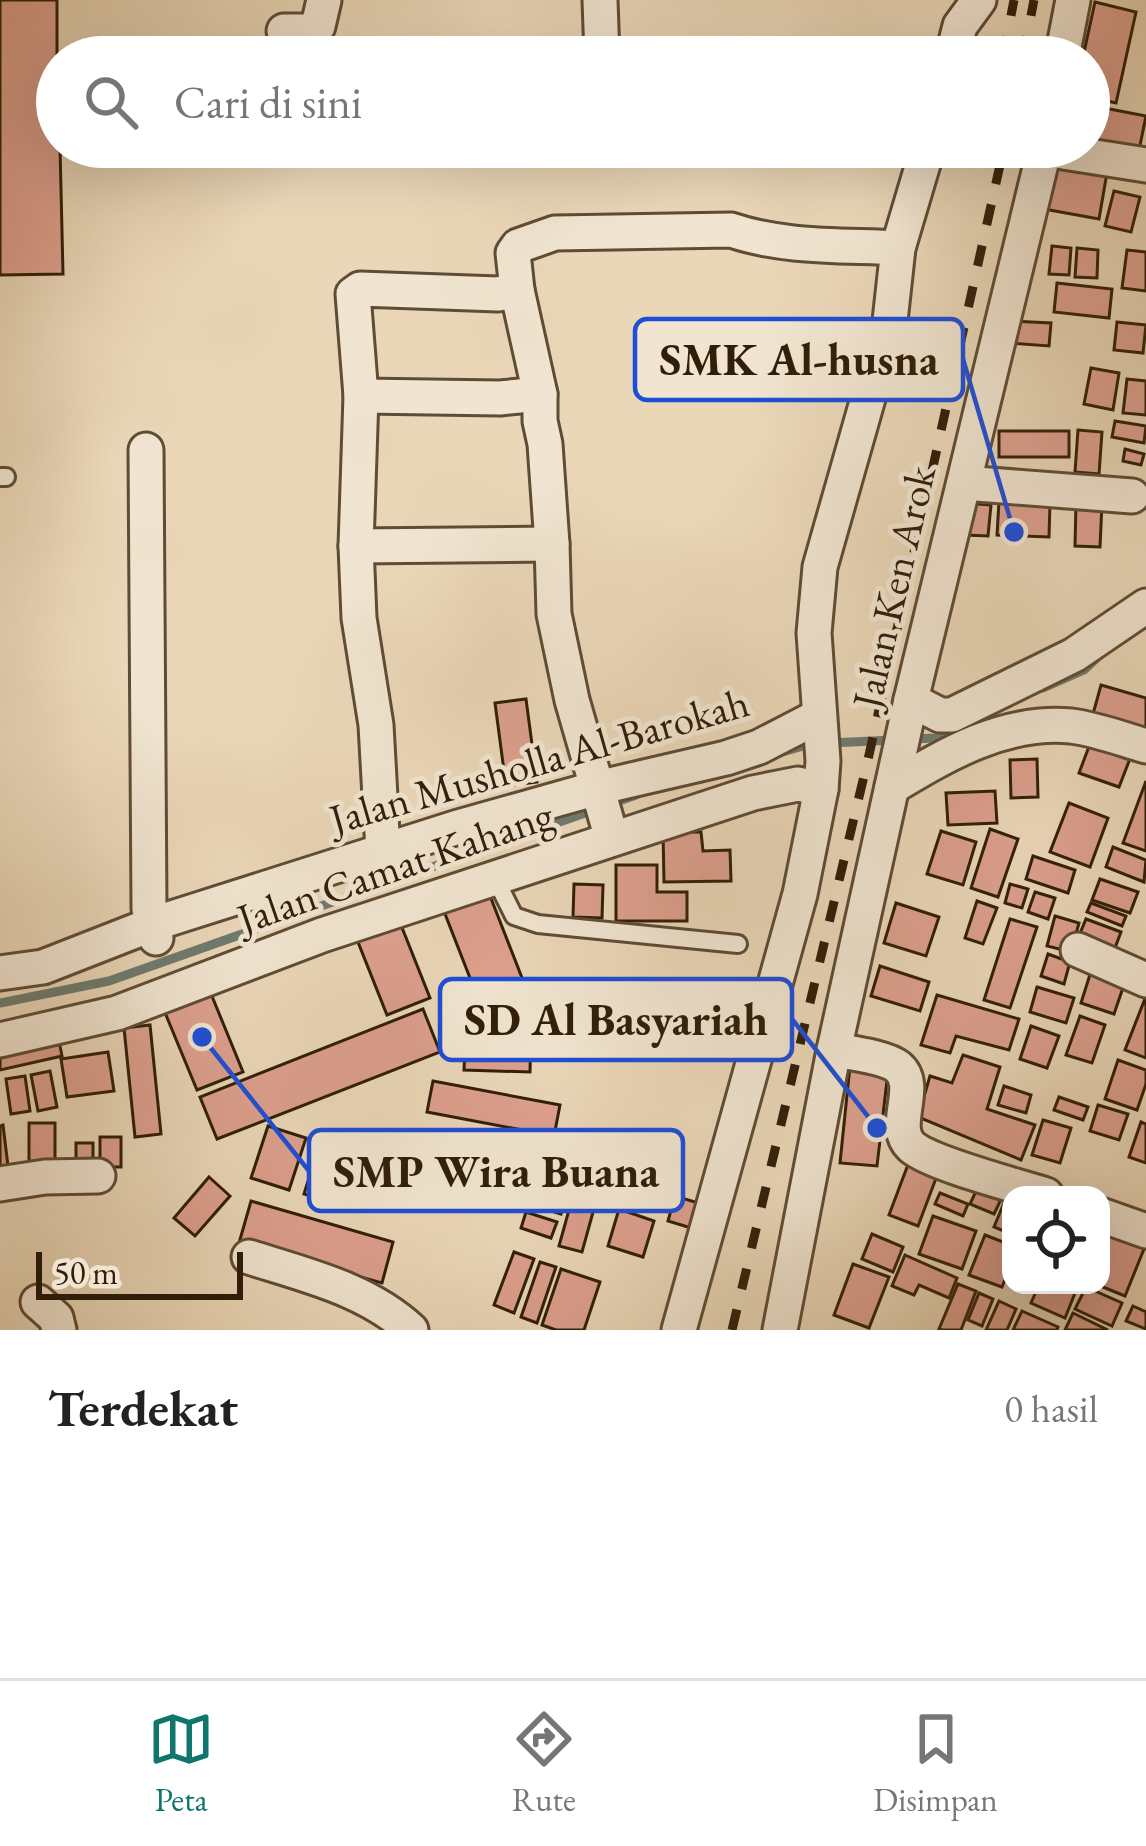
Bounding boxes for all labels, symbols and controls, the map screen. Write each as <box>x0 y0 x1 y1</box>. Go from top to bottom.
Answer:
search box <box>36 36 1110 168</box>
icon: search <box>78 69 144 135</box>
text: Cari di sini <box>174 73 362 131</box>
callout: SMK Al-husna <box>635 319 963 400</box>
text: SMK Al-husna <box>659 330 939 388</box>
street label: Jalan Ken Arok <box>838 459 948 717</box>
street label: Jalan Musholla Al-Barokah <box>320 674 755 847</box>
street label: Jalan Camat Kahang <box>227 786 561 947</box>
callout: SD Al Basyariah <box>440 979 792 1060</box>
text: SD Al Basyariah <box>464 990 768 1048</box>
callout: SMP Wira Buana <box>309 1130 683 1211</box>
text: SMP Wira Buana <box>333 1142 659 1200</box>
map controls <box>1002 1186 1110 1294</box>
button: locate <box>1002 1186 1110 1294</box>
scale bar <box>36 1246 243 1299</box>
text: 50 m <box>54 1251 118 1294</box>
text: Terdekat <box>48 1375 238 1441</box>
text: 0 hasil <box>1004 1383 1098 1434</box>
tab: Peta <box>148 1706 214 1821</box>
tab: Rute <box>511 1706 577 1821</box>
tab: Disimpan <box>873 1706 998 1821</box>

